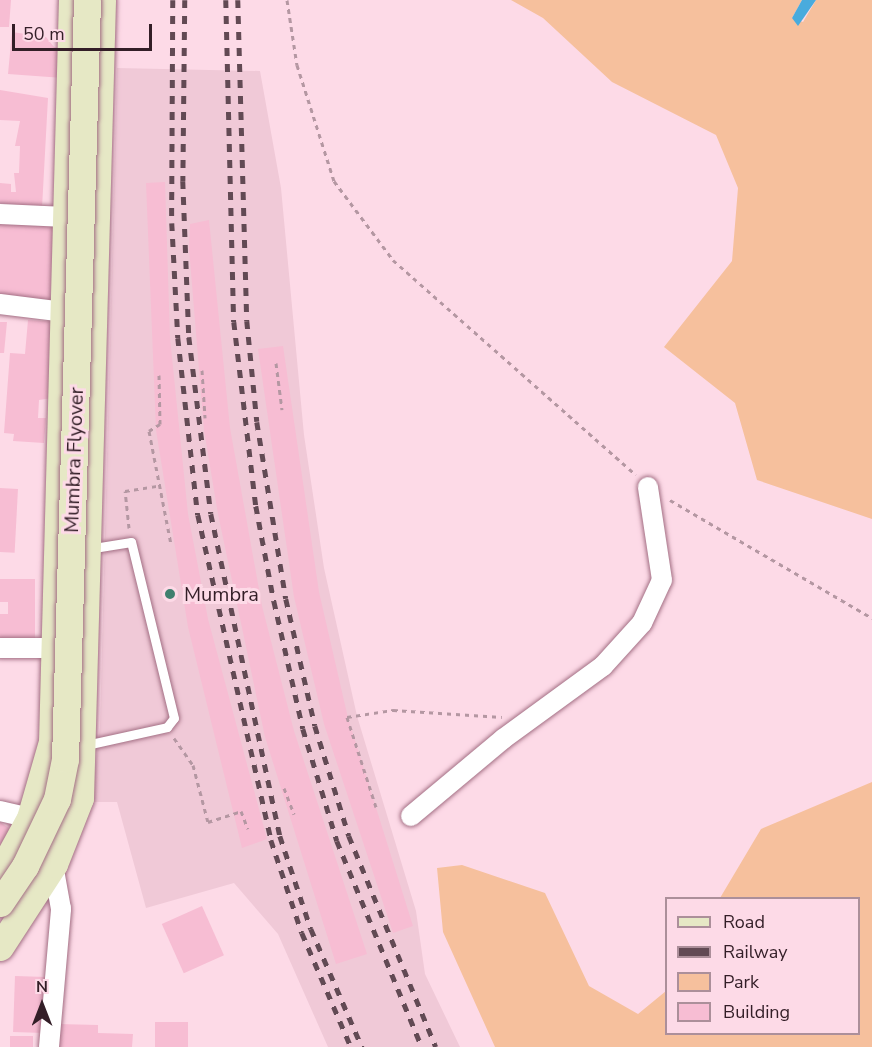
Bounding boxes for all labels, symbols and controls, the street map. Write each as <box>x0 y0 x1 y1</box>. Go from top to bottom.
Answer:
scale bar <box>15 12 154 50</box>
text: 50 m <box>23 22 65 46</box>
street label: Mumbra Flyover <box>59 387 89 533</box>
place label: Mumbra <box>184 582 259 606</box>
marker: Mumbra <box>161 585 179 603</box>
legend <box>665 897 860 1035</box>
text: Road <box>723 910 765 934</box>
text: Railway <box>723 940 788 964</box>
text: Park <box>723 970 759 994</box>
north arrow <box>12 975 72 1035</box>
text: N <box>36 976 48 998</box>
text: Building <box>723 1000 790 1024</box>

